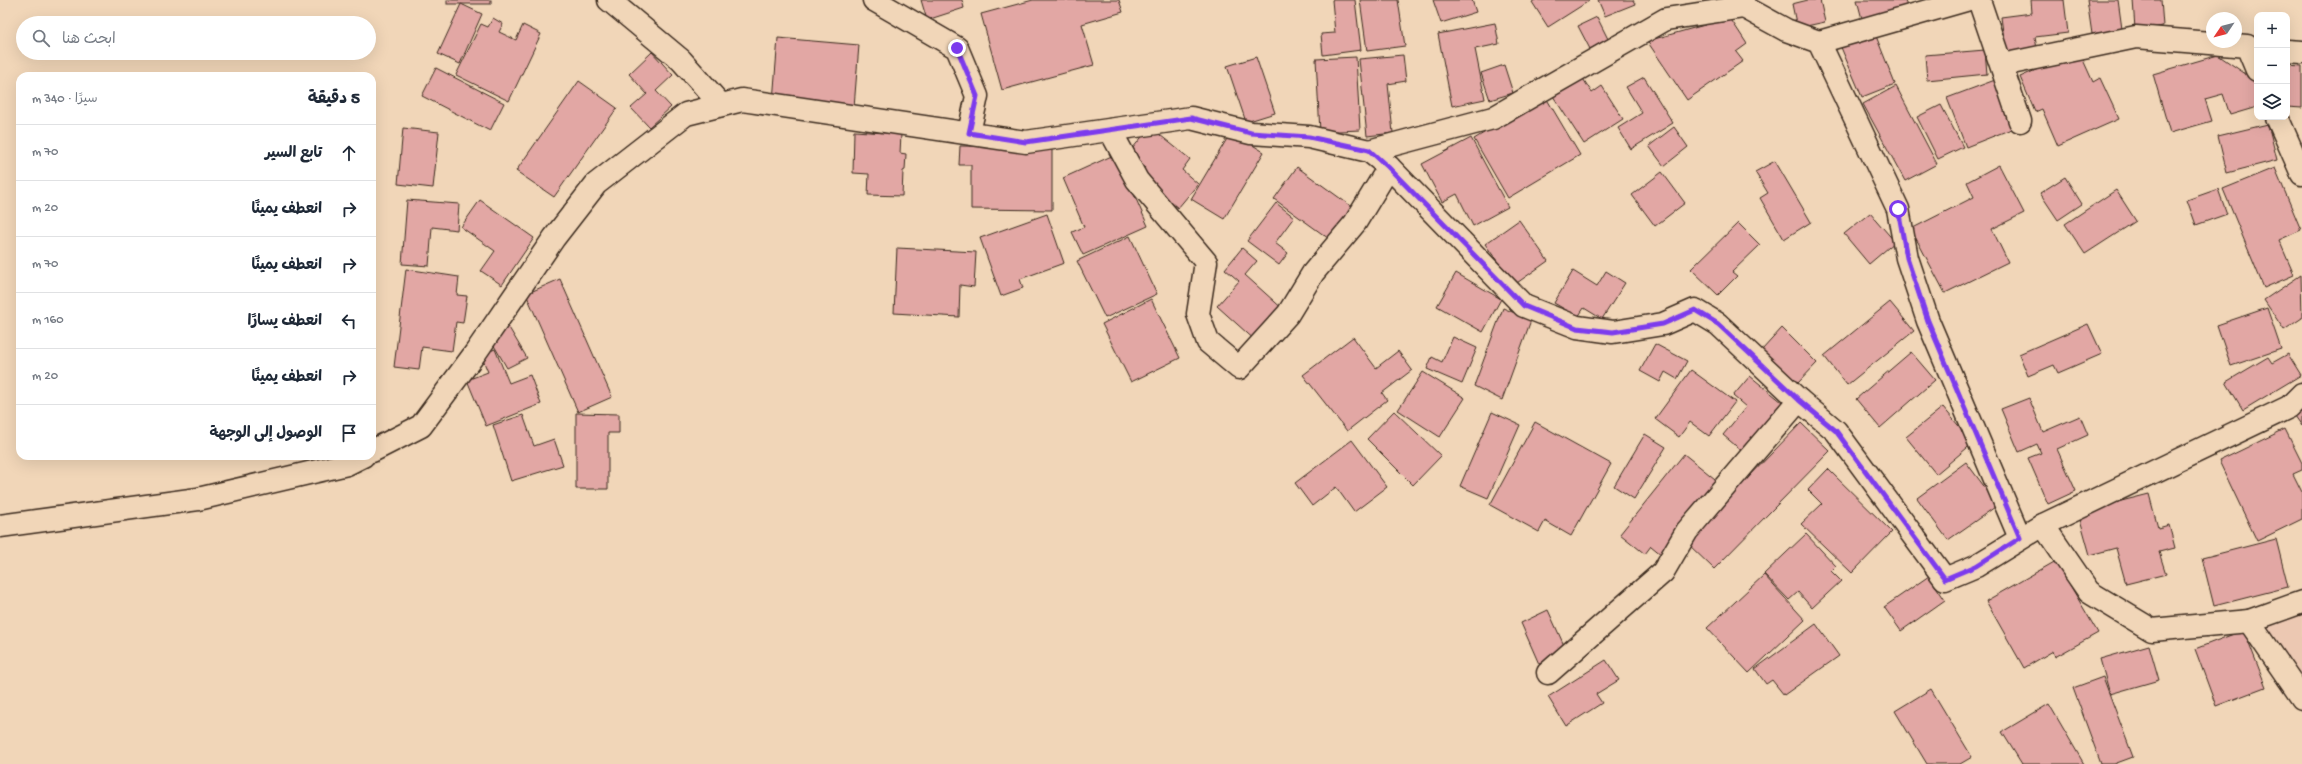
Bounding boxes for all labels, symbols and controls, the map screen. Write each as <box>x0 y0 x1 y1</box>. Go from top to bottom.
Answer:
north arrow <box>2206 12 2242 48</box>
map controls <box>2254 12 2290 120</box>
button: + <box>2254 12 2290 48</box>
search box <box>16 16 376 60</box>
icon: search <box>30 27 52 49</box>
text: ابحث هنا <box>62 31 116 49</box>
route end <box>948 39 966 57</box>
button: − <box>2254 48 2290 84</box>
button: layers <box>2254 84 2290 120</box>
text: 5 دقيقة <box>308 90 360 110</box>
text: سيرًا · 340 m <box>32 92 97 107</box>
icon: ahead <box>338 142 360 164</box>
text: 70 m <box>32 145 58 160</box>
text: تابع السير <box>265 145 322 163</box>
icon: right <box>338 198 360 220</box>
route start <box>1889 200 1907 218</box>
text: 20 m <box>32 201 58 216</box>
text: انعطف يمينًا <box>251 201 322 219</box>
icon: right <box>338 254 360 276</box>
text: 70 m <box>32 257 58 272</box>
text: انعطف يمينًا <box>251 257 322 275</box>
icon: left <box>338 310 360 332</box>
text: 160 m <box>32 313 64 328</box>
text: انعطف يسارًا <box>248 313 322 331</box>
icon: right <box>338 366 360 388</box>
text: 20 m <box>32 369 58 384</box>
text: انعطف يمينًا <box>251 369 322 387</box>
icon: arrive <box>338 422 360 444</box>
text: الوصول إلى الوجهة <box>209 425 322 443</box>

